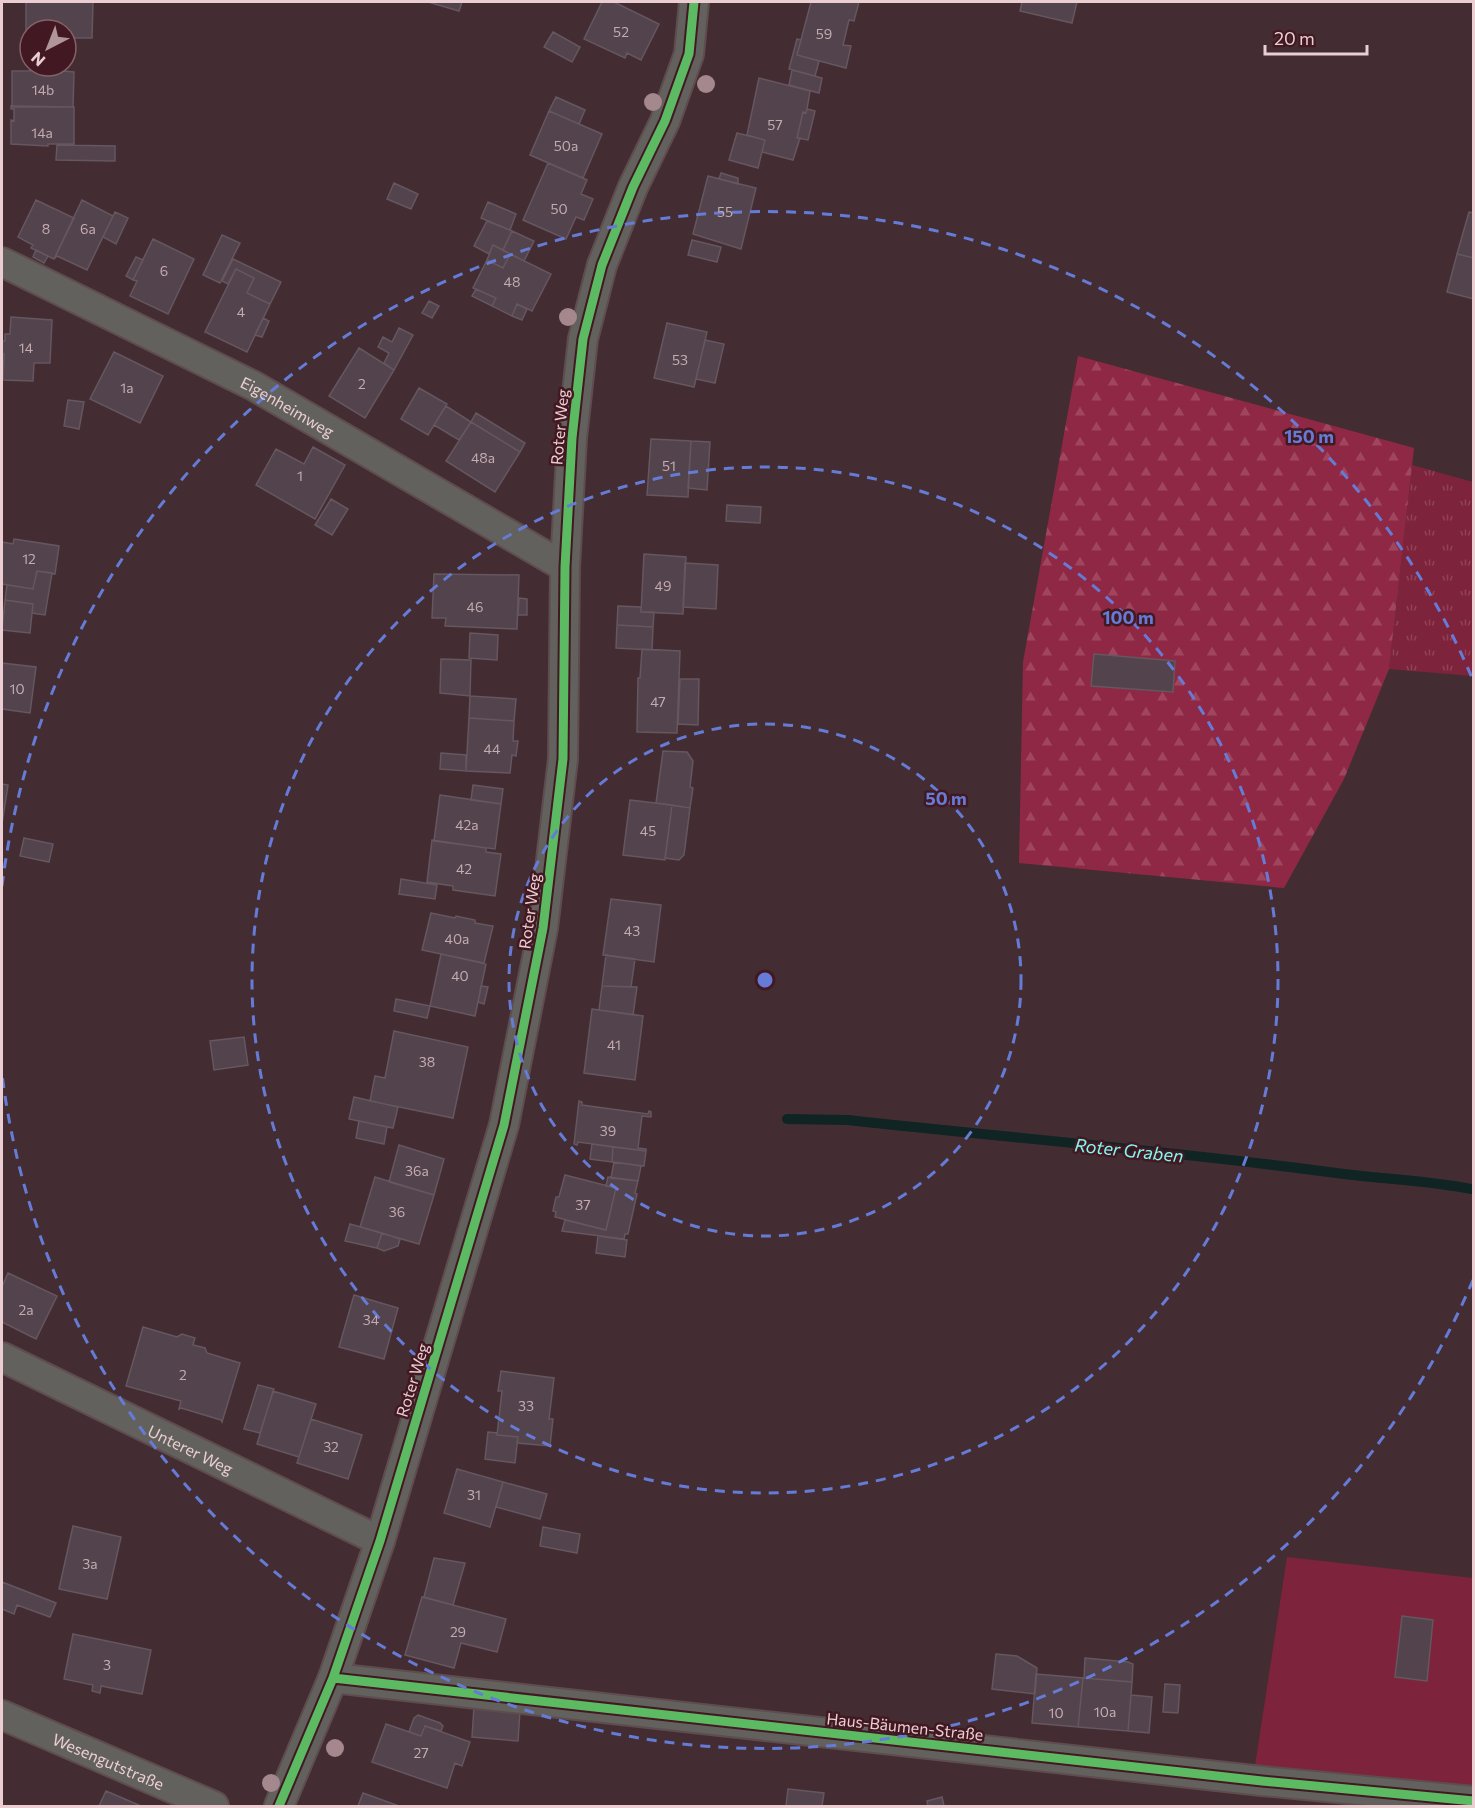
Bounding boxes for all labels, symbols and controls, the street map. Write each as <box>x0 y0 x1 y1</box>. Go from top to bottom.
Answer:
north arrow <box>18 18 78 78</box>
scale bar <box>1265 18 1367 56</box>
house number: 52 <box>613 23 629 40</box>
house number: 59 <box>816 25 832 42</box>
text: 20 m <box>1274 27 1315 49</box>
text: N <box>27 48 48 71</box>
house number: 14b <box>32 81 54 98</box>
house number: 57 <box>767 116 783 133</box>
house number: 14a <box>31 124 53 141</box>
house number: 50a <box>554 137 578 154</box>
house number: 50 <box>550 200 568 217</box>
house number: 55 <box>717 203 733 220</box>
house number: 8 <box>42 220 50 237</box>
house number: 6a <box>80 220 96 237</box>
house number: 6 <box>160 262 168 279</box>
house number: 48 <box>504 273 520 290</box>
house number: 4 <box>237 303 246 320</box>
house number: 14 <box>19 339 34 356</box>
house number: 53 <box>672 351 688 368</box>
street label: Eigenheimweg <box>238 372 338 440</box>
house number: 2 <box>358 375 366 392</box>
house number: 1a <box>120 379 134 396</box>
street label: Roter Weg <box>546 388 572 466</box>
text: 150 m <box>1284 425 1334 447</box>
house number: 48a <box>471 449 495 466</box>
house number: 51 <box>662 457 676 474</box>
house number: 1 <box>297 467 303 484</box>
house number: 12 <box>22 550 36 567</box>
house number: 49 <box>655 577 671 594</box>
house number: 46 <box>467 598 483 615</box>
text: 100 m <box>1102 606 1154 628</box>
house number: 10 <box>9 680 25 697</box>
house number: 47 <box>650 693 666 710</box>
house number: 44 <box>484 740 501 757</box>
text: 50 m <box>925 787 967 809</box>
house number: 42a <box>455 816 479 833</box>
house number: 45 <box>640 822 656 839</box>
house number: 42 <box>456 860 472 877</box>
street label: Roter Weg <box>514 872 544 950</box>
house number: 43 <box>624 922 640 939</box>
house number: 40a <box>445 930 469 947</box>
house number: 40 <box>451 967 469 984</box>
centre of rings <box>755 970 775 990</box>
house number: 41 <box>607 1036 621 1053</box>
house number: 38 <box>419 1053 435 1070</box>
house number: 39 <box>600 1122 616 1139</box>
water label: Roter Graben <box>1073 1133 1185 1167</box>
house number: 36a <box>405 1162 429 1179</box>
house number: 37 <box>575 1196 591 1213</box>
house number: 36 <box>389 1203 405 1220</box>
house number: 2a <box>18 1301 34 1318</box>
house number: 34 <box>363 1311 380 1328</box>
street label: Roter Weg <box>392 1340 432 1419</box>
house number: 2 <box>179 1366 187 1383</box>
house number: 33 <box>518 1397 534 1414</box>
street label: Unterer Weg <box>145 1420 237 1478</box>
house number: 32 <box>323 1438 339 1455</box>
house number: 31 <box>467 1486 481 1503</box>
house number: 3a <box>82 1555 98 1572</box>
house number: 29 <box>450 1623 466 1640</box>
house number: 3 <box>103 1656 111 1673</box>
house number: 10a <box>1094 1703 1116 1720</box>
house number: 10 <box>1048 1704 1064 1721</box>
street label: Haus-Bäumen-Straße <box>826 1708 984 1744</box>
street label: Wesengutstraße <box>50 1728 167 1793</box>
house number: 27 <box>413 1744 429 1761</box>

